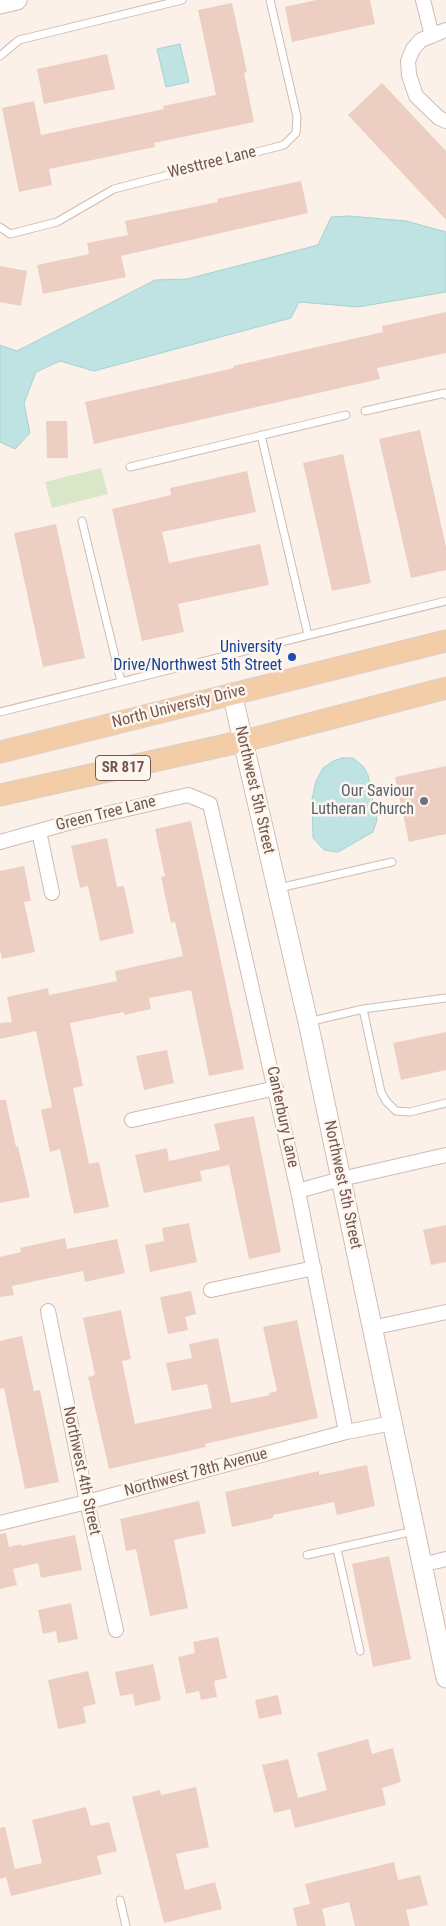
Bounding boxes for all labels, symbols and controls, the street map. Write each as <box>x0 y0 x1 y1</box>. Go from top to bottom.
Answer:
street label: Westtree Lane <box>166 143 258 183</box>
place label: University Drive/Northwest 5th Street <box>113 638 282 676</box>
marker: University Drive/Northwest 5th Street <box>286 651 298 663</box>
street label: North University Drive <box>110 681 248 733</box>
street label: Northwest 5th Street <box>230 724 278 856</box>
road number: SR 817 <box>96 756 150 780</box>
place label: Our Saviour Lutheran Church <box>311 782 414 820</box>
street label: Green Tree Lane <box>54 792 158 836</box>
marker: Our Saviour Lutheran Church <box>418 795 430 807</box>
street label: Canterbury Lane <box>262 1065 302 1169</box>
street label: Northwest 5th Street <box>319 1119 365 1251</box>
street label: Northwest 4th Street <box>58 1405 104 1537</box>
street label: Northwest 78th Avenue <box>122 1445 270 1501</box>

